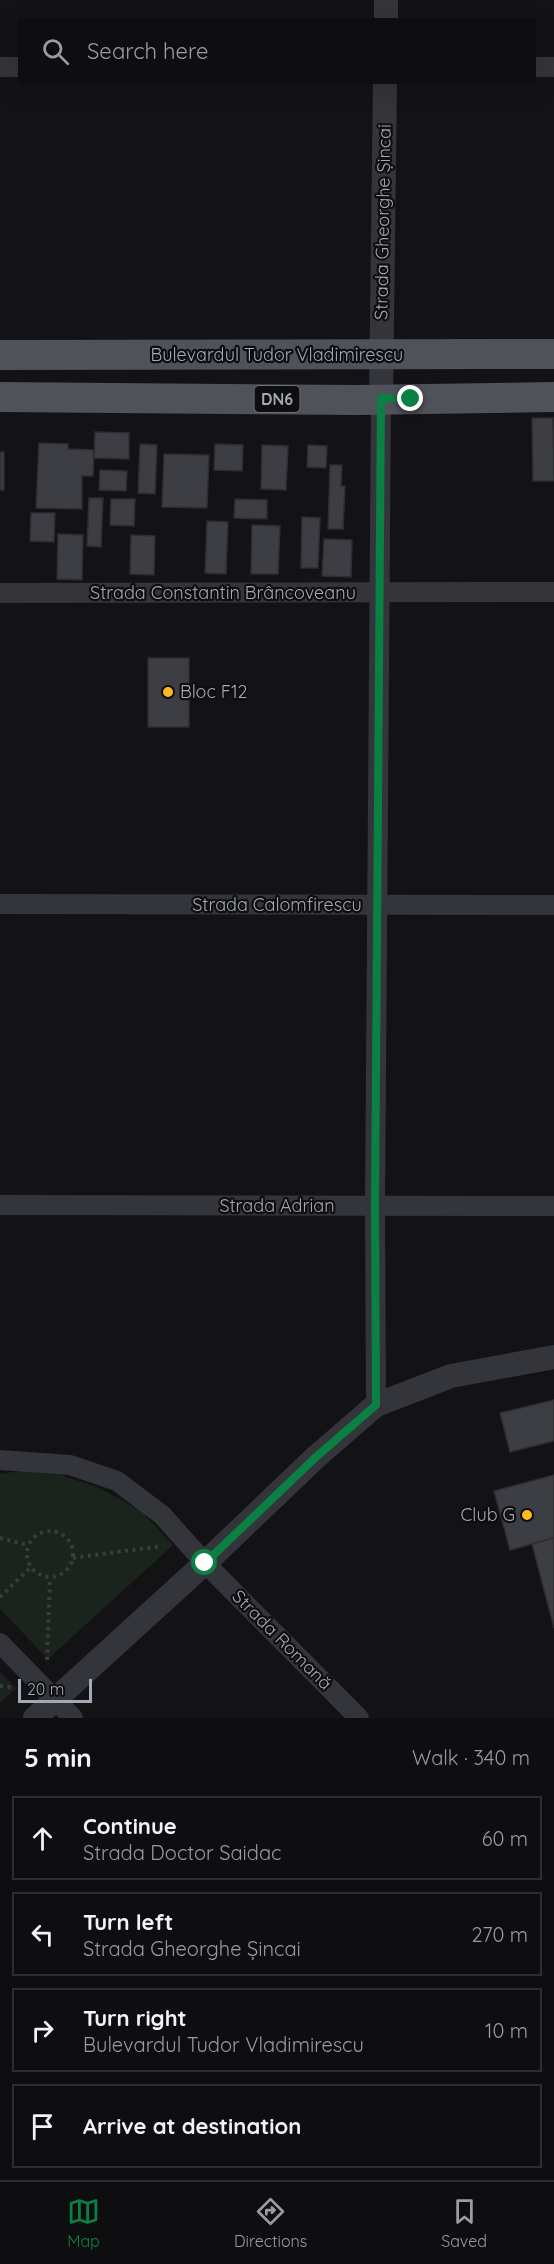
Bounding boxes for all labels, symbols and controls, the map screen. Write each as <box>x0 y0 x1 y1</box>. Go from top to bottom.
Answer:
search box <box>18 18 536 84</box>
icon: search <box>39 35 72 68</box>
text: Search here <box>87 37 208 65</box>
street label: Strada Gheorghe Șincai <box>369 124 396 320</box>
street label: Bulevardul Tudor Vladimirescu <box>151 343 403 366</box>
route end <box>397 385 423 411</box>
road number: DN6 <box>254 386 300 412</box>
street label: Strada Constantin Brâncoveanu <box>90 581 356 604</box>
place label: Bloc F12 <box>180 680 248 703</box>
marker: Bloc F12 <box>161 685 175 699</box>
street label: Strada Calomfirescu <box>192 893 362 916</box>
street label: Strada Adrian <box>219 1194 335 1217</box>
place label: Club G <box>461 1503 515 1526</box>
marker: Club G <box>520 1508 534 1522</box>
route start <box>191 1549 217 1575</box>
street label: Strada Romană <box>228 1585 337 1694</box>
scale bar <box>18 1676 92 1704</box>
text: 20 m <box>27 1679 64 1699</box>
text: 5 min <box>24 1741 92 1774</box>
text: Walk · 340 m <box>412 1745 530 1770</box>
text: Continue <box>83 1812 177 1840</box>
icon: ahead <box>26 1822 59 1855</box>
text: 60 m <box>482 1826 528 1851</box>
text: Strada Doctor Saidac <box>83 1840 281 1865</box>
text: Turn left <box>83 1908 173 1936</box>
icon: left <box>26 1918 59 1951</box>
text: 270 m <box>471 1922 528 1947</box>
text: Strada Gheorghe Șincai <box>83 1936 301 1961</box>
text: Turn right <box>83 2004 187 2032</box>
icon: right <box>26 2014 59 2047</box>
text: 10 m <box>485 2018 528 2043</box>
text: Bulevardul Tudor Vladimirescu <box>83 2032 364 2057</box>
icon: arrive <box>26 2110 59 2143</box>
text: Arrive at destination <box>83 2112 301 2140</box>
tab: Map <box>67 2195 100 2251</box>
tab: Directions <box>234 2195 307 2251</box>
tab: Saved <box>441 2195 487 2251</box>

